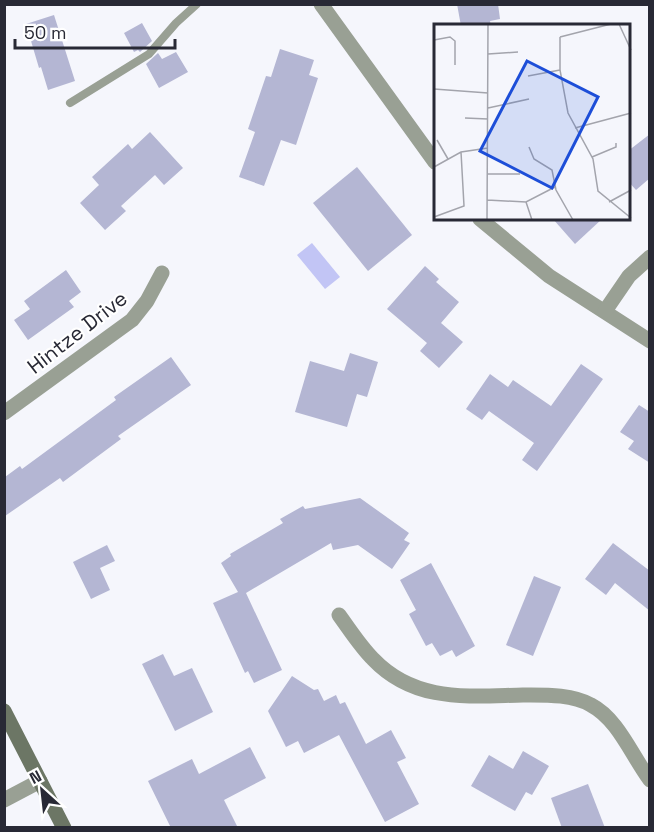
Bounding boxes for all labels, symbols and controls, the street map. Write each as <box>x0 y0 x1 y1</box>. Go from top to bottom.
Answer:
scale bar <box>15 12 176 50</box>
text: 50 m <box>24 21 66 44</box>
inset map <box>434 24 630 220</box>
street label: Hintze Drive <box>21 284 133 380</box>
north arrow <box>12 760 72 820</box>
text: N <box>26 765 45 789</box>

